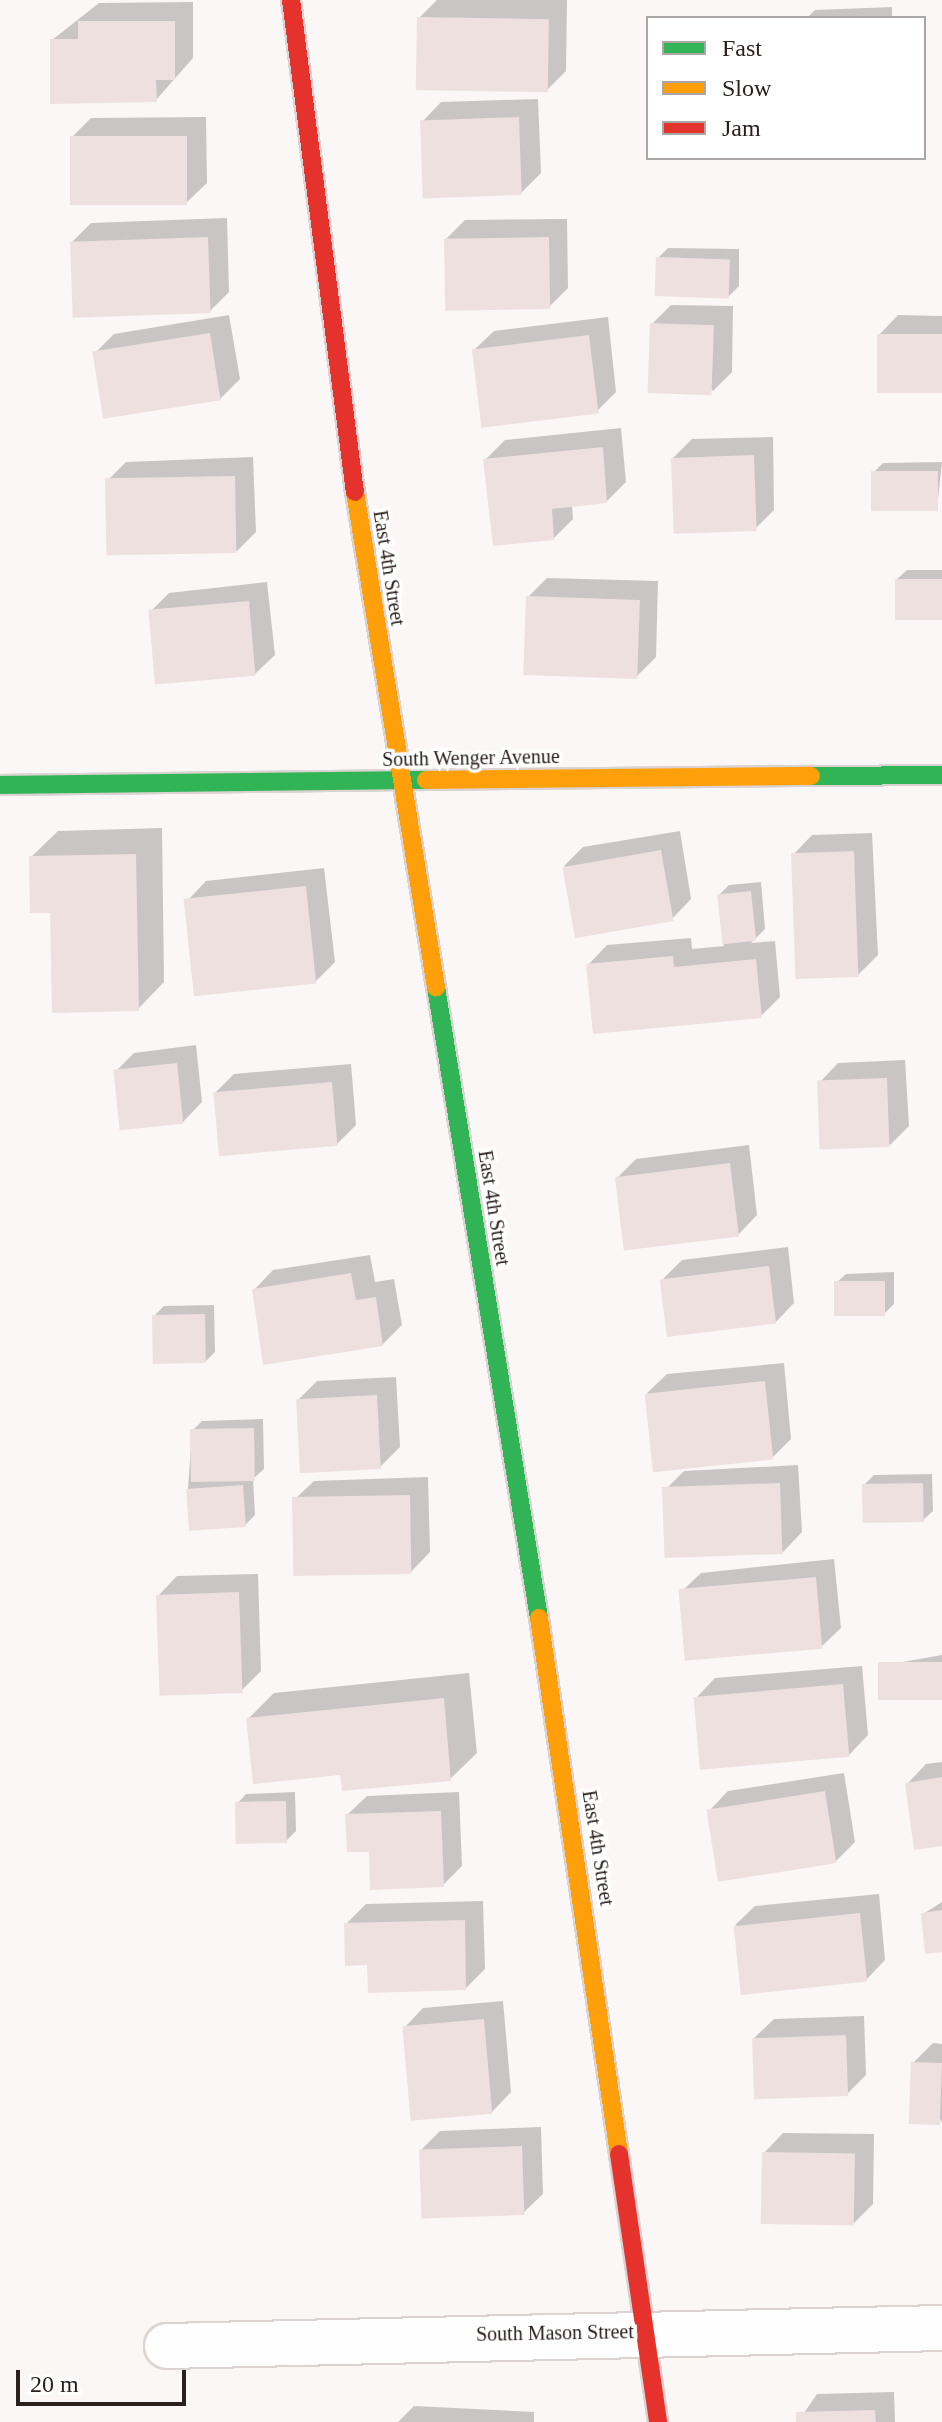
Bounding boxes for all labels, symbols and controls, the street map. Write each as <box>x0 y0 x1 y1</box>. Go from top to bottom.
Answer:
legend <box>646 16 926 160</box>
text: Fast <box>722 35 762 61</box>
text: Slow <box>722 75 771 101</box>
text: Jam <box>722 115 761 141</box>
street label: East 4th Street <box>368 509 410 627</box>
street label: South Wenger Avenue <box>381 744 561 772</box>
street label: East 4th Street <box>473 1149 515 1267</box>
street label: East 4th Street <box>577 1789 619 1907</box>
street label: South Mason Street <box>476 2320 634 2346</box>
scale bar <box>20 2354 190 2404</box>
text: 20 m <box>30 2371 79 2397</box>

